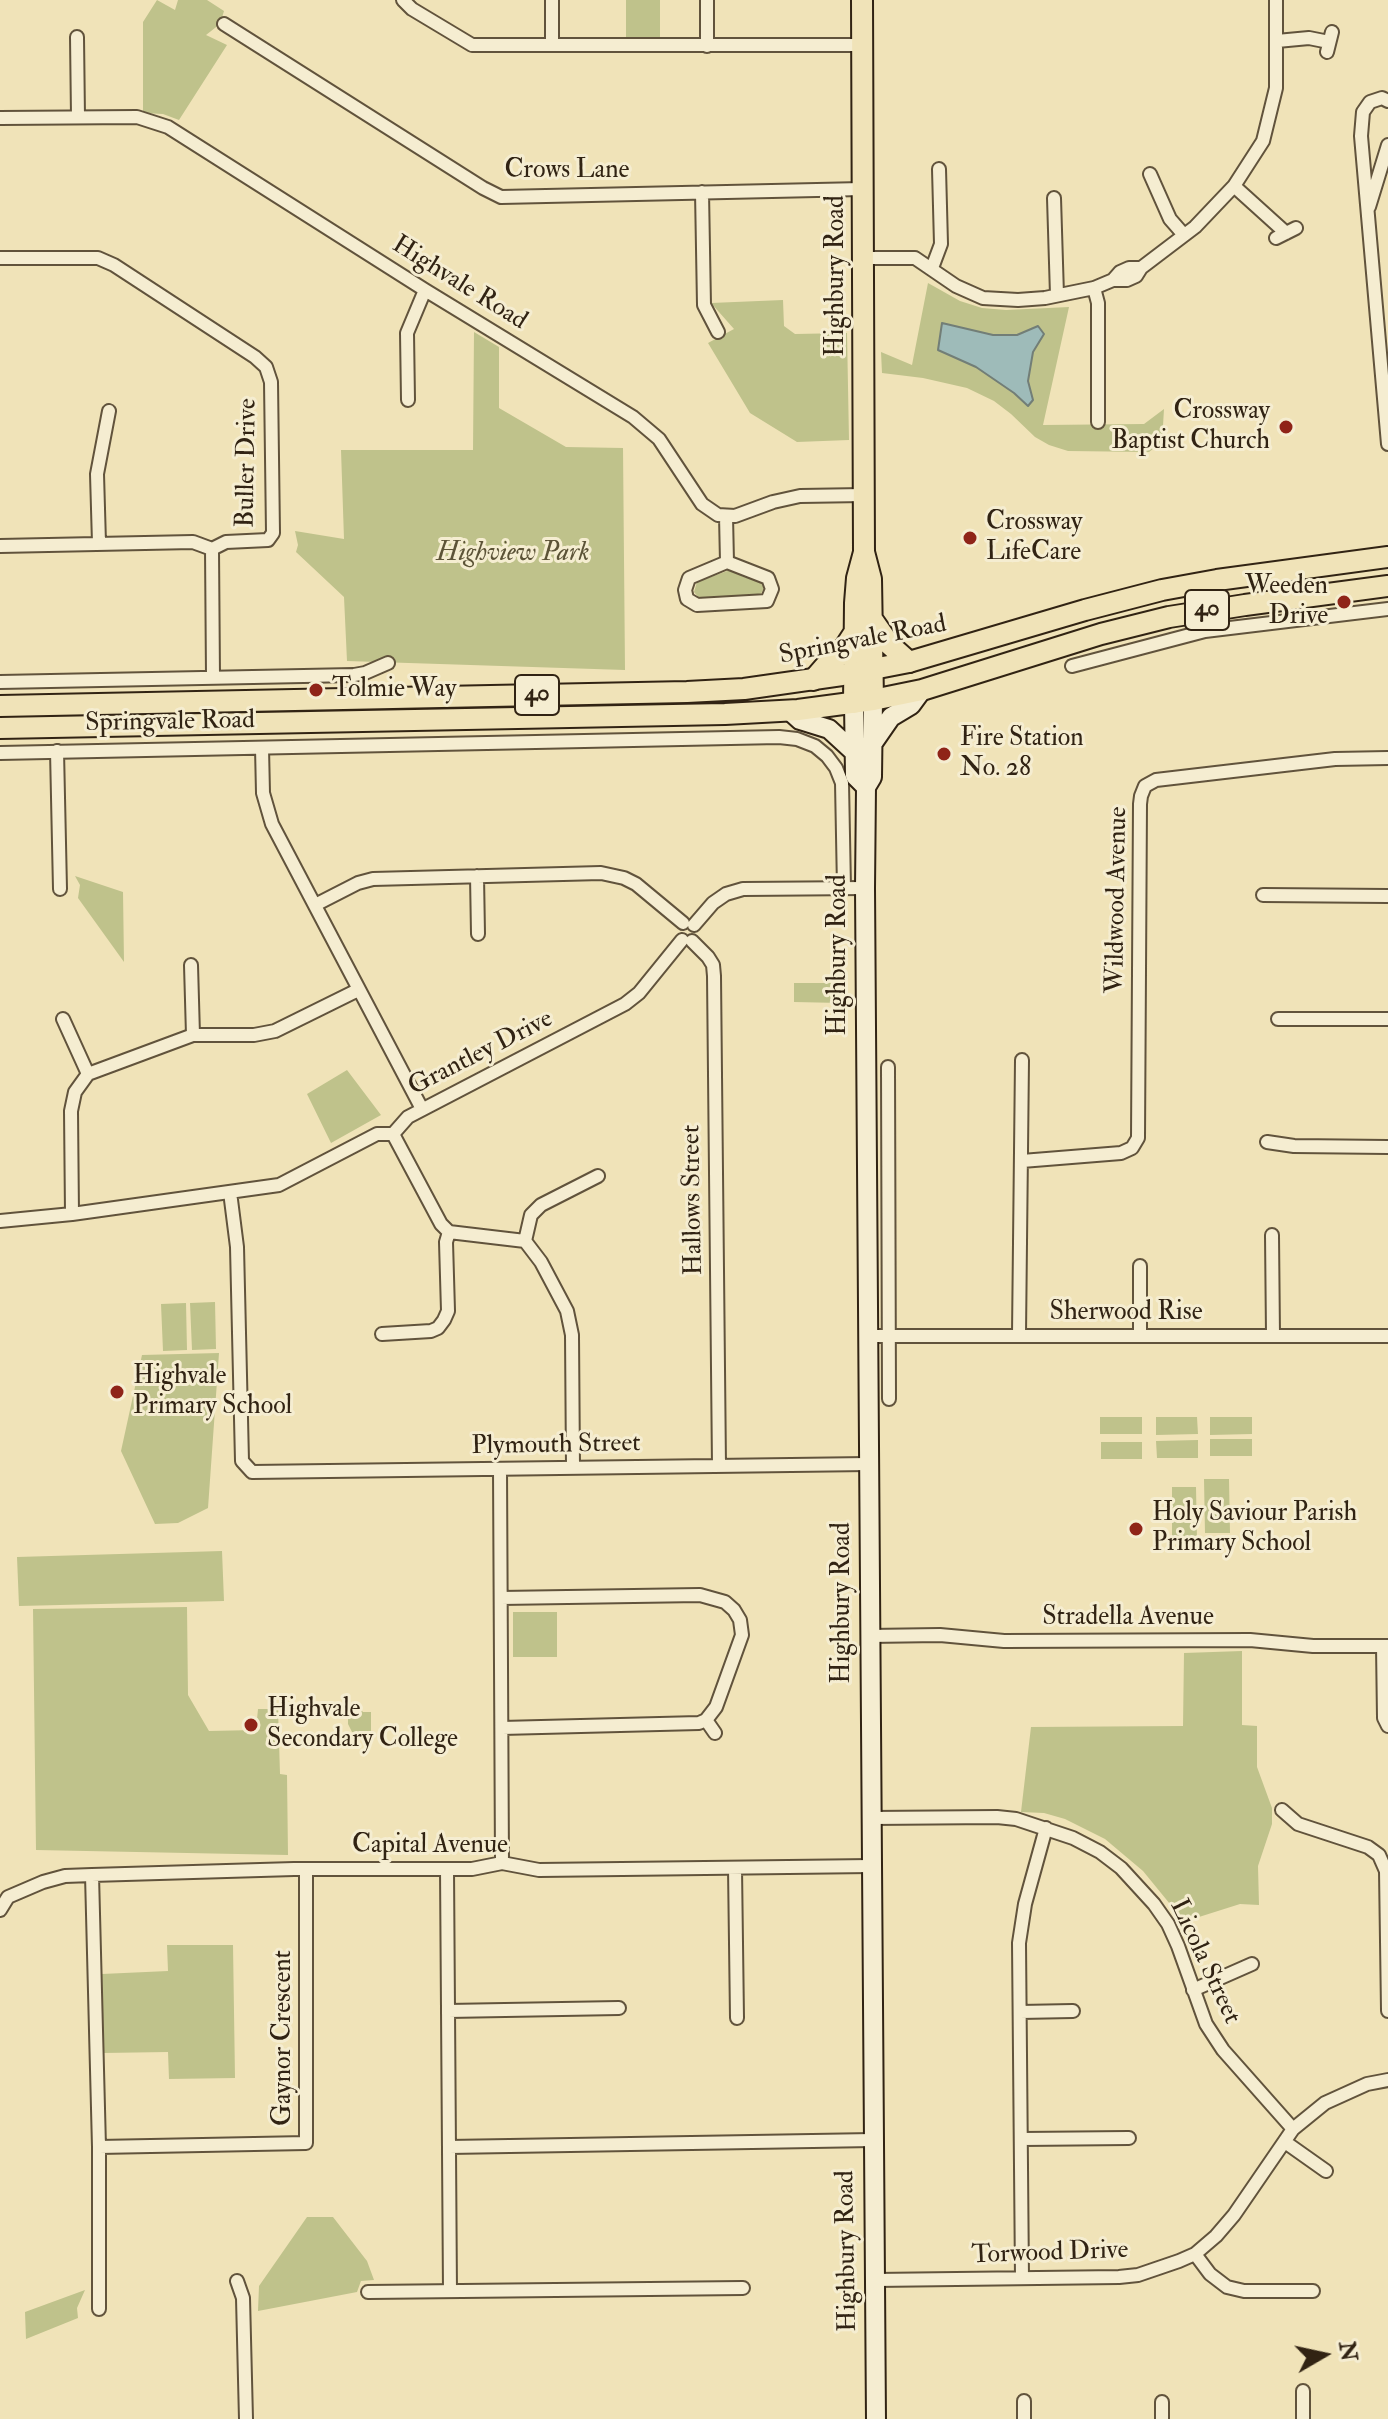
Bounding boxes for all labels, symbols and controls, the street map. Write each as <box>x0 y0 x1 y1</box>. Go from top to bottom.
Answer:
street label: Crows Lane <box>505 155 629 187</box>
street label: Highbury Road <box>821 195 853 357</box>
street label: Highvale Road <box>386 230 532 338</box>
place label: Crossway Baptist Church <box>1111 396 1270 458</box>
street label: Buller Drive <box>231 398 265 528</box>
marker: Crossway Baptist Church <box>1277 418 1295 436</box>
place label: Crossway LifeCare <box>986 507 1083 568</box>
marker: Crossway LifeCare <box>961 529 979 547</box>
park label: Highview Park <box>436 538 590 570</box>
place label: Weeden Drive <box>1245 571 1328 632</box>
road number: 40 <box>1185 590 1229 630</box>
marker: Weeden Drive <box>1335 593 1353 611</box>
street label: Springvale Road <box>777 609 949 673</box>
place label: Tolmie Way <box>332 674 456 706</box>
road number: 40 <box>515 675 559 715</box>
marker: Tolmie Way <box>307 681 325 699</box>
street label: Springvale Road <box>85 706 255 740</box>
place label: Fire Station No. 28 <box>960 723 1084 784</box>
marker: Fire Station No. 28 <box>935 745 953 763</box>
street label: Wildwood Avenue <box>1101 806 1135 994</box>
street label: Highbury Road <box>823 874 855 1036</box>
street label: Grantley Drive <box>404 1004 558 1104</box>
street label: Hallows Street <box>677 1124 711 1276</box>
street label: Sherwood Rise <box>1049 1297 1203 1329</box>
place label: Highvale Primary School <box>133 1361 292 1422</box>
marker: Highvale Primary School <box>108 1383 126 1401</box>
street label: Plymouth Street <box>471 1429 641 1463</box>
place label: Holy Saviour Parish Primary School <box>1152 1498 1357 1560</box>
marker: Holy Saviour Parish Primary School <box>1127 1520 1145 1538</box>
street label: Highbury Road <box>827 1522 859 1684</box>
street label: Stradella Avenue <box>1042 1602 1214 1634</box>
place label: Highvale Secondary College <box>267 1694 458 1756</box>
marker: Highvale Secondary College <box>242 1716 260 1734</box>
street label: Capital Avenue <box>352 1830 508 1862</box>
street label: Licola Street <box>1162 1895 1246 2029</box>
street label: Gaynor Crescent <box>268 1950 300 2126</box>
street label: Highbury Road <box>831 2170 865 2332</box>
street label: Torwood Drive <box>971 2236 1129 2272</box>
north arrow <box>1284 2315 1364 2395</box>
text: N <box>1332 2339 1363 2363</box>

